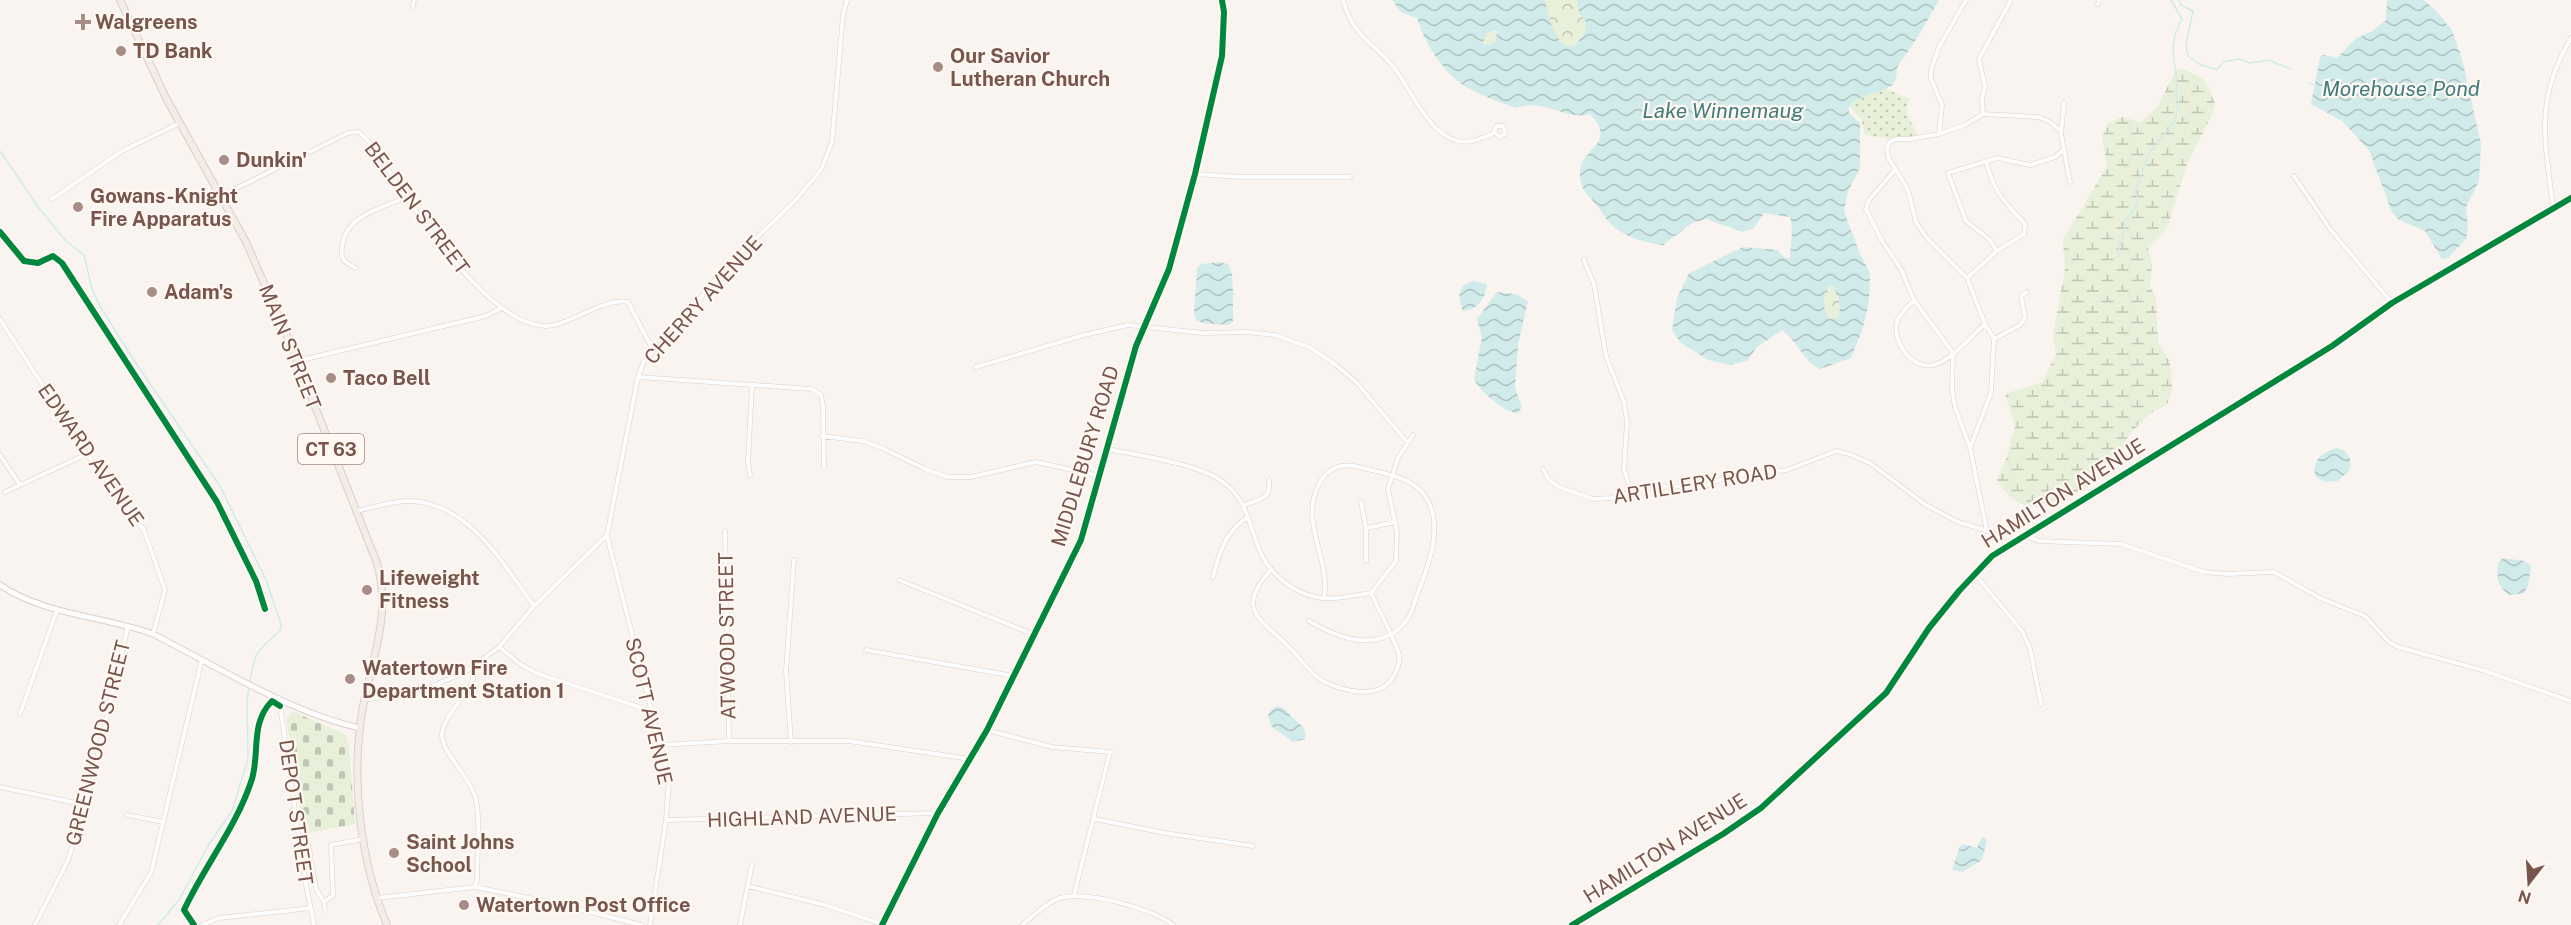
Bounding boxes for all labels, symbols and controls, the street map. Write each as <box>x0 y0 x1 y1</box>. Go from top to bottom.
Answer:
place label: Walgreens <box>95 10 198 34</box>
marker: Walgreens <box>76 15 90 29</box>
place label: TD Bank <box>133 39 213 63</box>
marker: TD Bank <box>114 44 128 58</box>
place label: Our Savior Lutheran Church <box>950 44 1110 91</box>
marker: Our Savior Lutheran Church <box>931 60 945 74</box>
water label: Morehouse Pond <box>2322 76 2480 101</box>
water label: Lake Winnemaug <box>1642 98 1804 123</box>
street label: BELDEN STREET <box>359 137 475 279</box>
place label: Dunkin' <box>236 148 307 172</box>
marker: Dunkin' <box>217 153 231 167</box>
place label: Gowans-Knight Fire Apparatus <box>90 184 238 231</box>
marker: Gowans-Knight Fire Apparatus <box>71 200 85 214</box>
street label: CHERRY AVENUE <box>639 231 767 369</box>
place label: Adam's <box>164 280 233 304</box>
street label: MAIN STREET <box>254 281 326 413</box>
marker: Adam's <box>145 285 159 299</box>
street label: MIDDLEBURY ROAD <box>1046 363 1124 549</box>
place label: Taco Bell <box>343 366 431 390</box>
marker: Taco Bell <box>324 371 338 385</box>
street label: EDWARD AVENUE <box>33 379 149 531</box>
street label: HAMILTON AVENUE <box>1977 433 2149 553</box>
road number: CT 63 <box>298 434 364 464</box>
street label: ARTILLERY ROAD <box>1611 459 1779 509</box>
street label: ATWOOD STREET <box>714 552 740 720</box>
place label: Lifeweight Fitness <box>379 566 480 613</box>
marker: Lifeweight Fitness <box>360 583 374 597</box>
street label: SCOTT AVENUE <box>620 635 678 787</box>
street label: GREENWOOD STREET <box>61 638 135 848</box>
place label: Watertown Fire Department Station 1 <box>362 656 565 703</box>
marker: Watertown Fire Department Station 1 <box>343 672 357 686</box>
street label: DEPOT STREET <box>274 738 318 886</box>
street label: HAMILTON AVENUE <box>1579 788 1751 908</box>
street label: HIGHLAND AVENUE <box>707 802 897 832</box>
place label: Saint Johns School <box>406 830 514 877</box>
marker: Saint Johns School <box>387 846 401 860</box>
north arrow <box>2499 853 2559 913</box>
text: N <box>2516 886 2534 908</box>
place label: Watertown Post Office <box>476 893 690 917</box>
marker: Watertown Post Office <box>457 898 471 912</box>

